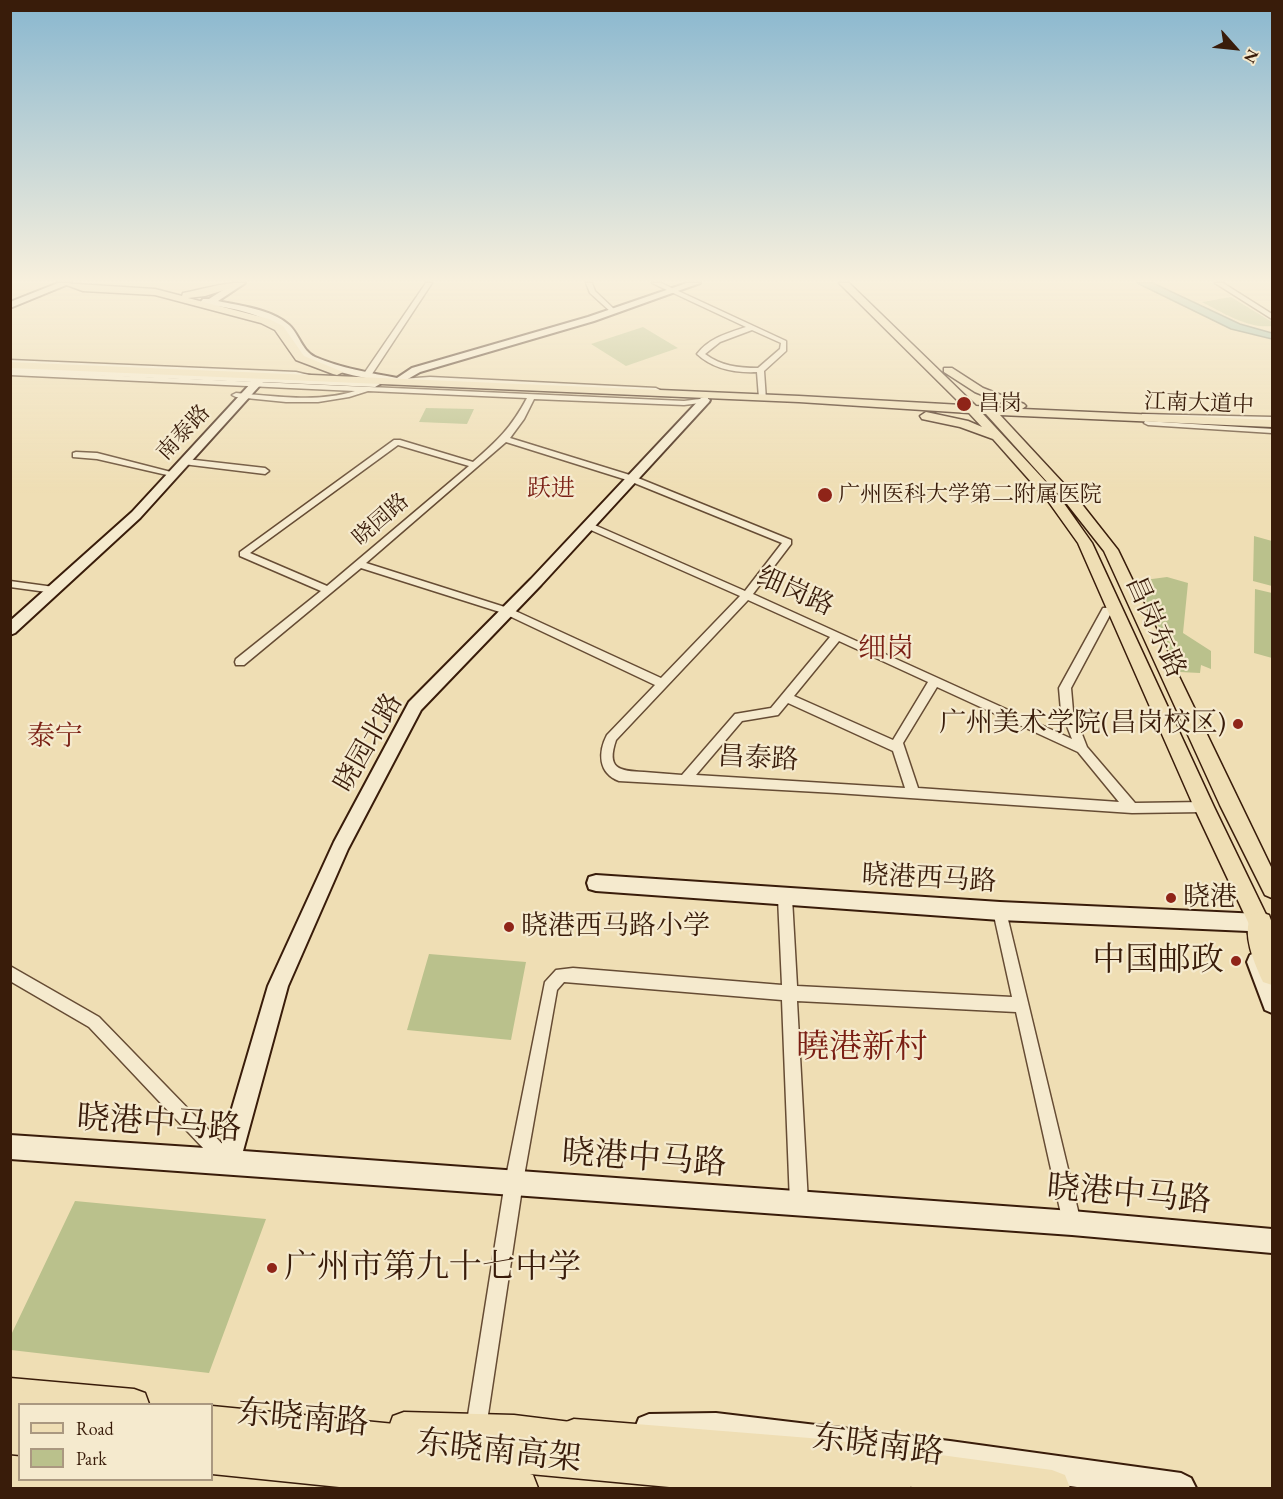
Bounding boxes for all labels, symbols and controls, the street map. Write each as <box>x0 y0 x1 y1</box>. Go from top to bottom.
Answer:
north arrow <box>1205 18 1265 78</box>
text: N <box>1239 46 1264 67</box>
street label: 江南大道中 <box>1144 389 1254 419</box>
place label: 昌岗 <box>978 391 1022 417</box>
marker: 昌岗 <box>955 395 973 413</box>
street label: 南泰路 <box>152 400 216 466</box>
district label: 跃进 <box>527 475 575 503</box>
place label: 广州医科大学第二附属医院 <box>838 482 1102 508</box>
marker: 广州医科大学第二附属医院 <box>816 486 834 504</box>
street label: 晓园路 <box>347 488 415 552</box>
street label: 细岗路 <box>751 561 839 623</box>
street label: 昌岗东路 <box>1118 571 1192 683</box>
district label: 细岗 <box>858 632 914 666</box>
street label: 晓园北路 <box>328 688 410 798</box>
place label: 广州美术学院(昌岗校区) <box>939 708 1226 740</box>
marker: 广州美术学院(昌岗校区) <box>1231 717 1245 731</box>
district label: 泰宁 <box>27 720 83 754</box>
street label: 昌泰路 <box>717 741 799 777</box>
street label: 晓港西马路 <box>861 859 997 899</box>
place label: 晓港 <box>1183 882 1237 914</box>
marker: 晓港 <box>1164 891 1178 905</box>
place label: 晓港西马路小学 <box>521 911 710 943</box>
marker: 晓港西马路小学 <box>502 920 516 934</box>
place label: 中国邮政 <box>1092 941 1224 981</box>
marker: 中国邮政 <box>1229 954 1243 968</box>
district label: 曉港新村 <box>796 1028 928 1068</box>
street label: 晓港中马路 <box>75 1098 243 1150</box>
street label: 晓港中马路 <box>560 1133 728 1185</box>
street label: 晓港中马路 <box>1045 1168 1213 1222</box>
place label: 广州市第九十七中学 <box>284 1248 581 1288</box>
marker: 广州市第九十七中学 <box>265 1261 279 1275</box>
street label: 东晓南路 <box>236 1394 370 1444</box>
legend <box>18 1403 213 1481</box>
text: Road <box>76 1417 114 1440</box>
street label: 东晓南路 <box>810 1418 946 1474</box>
street label: 东晓南高架 <box>415 1424 583 1480</box>
text: Park <box>76 1447 107 1470</box>

